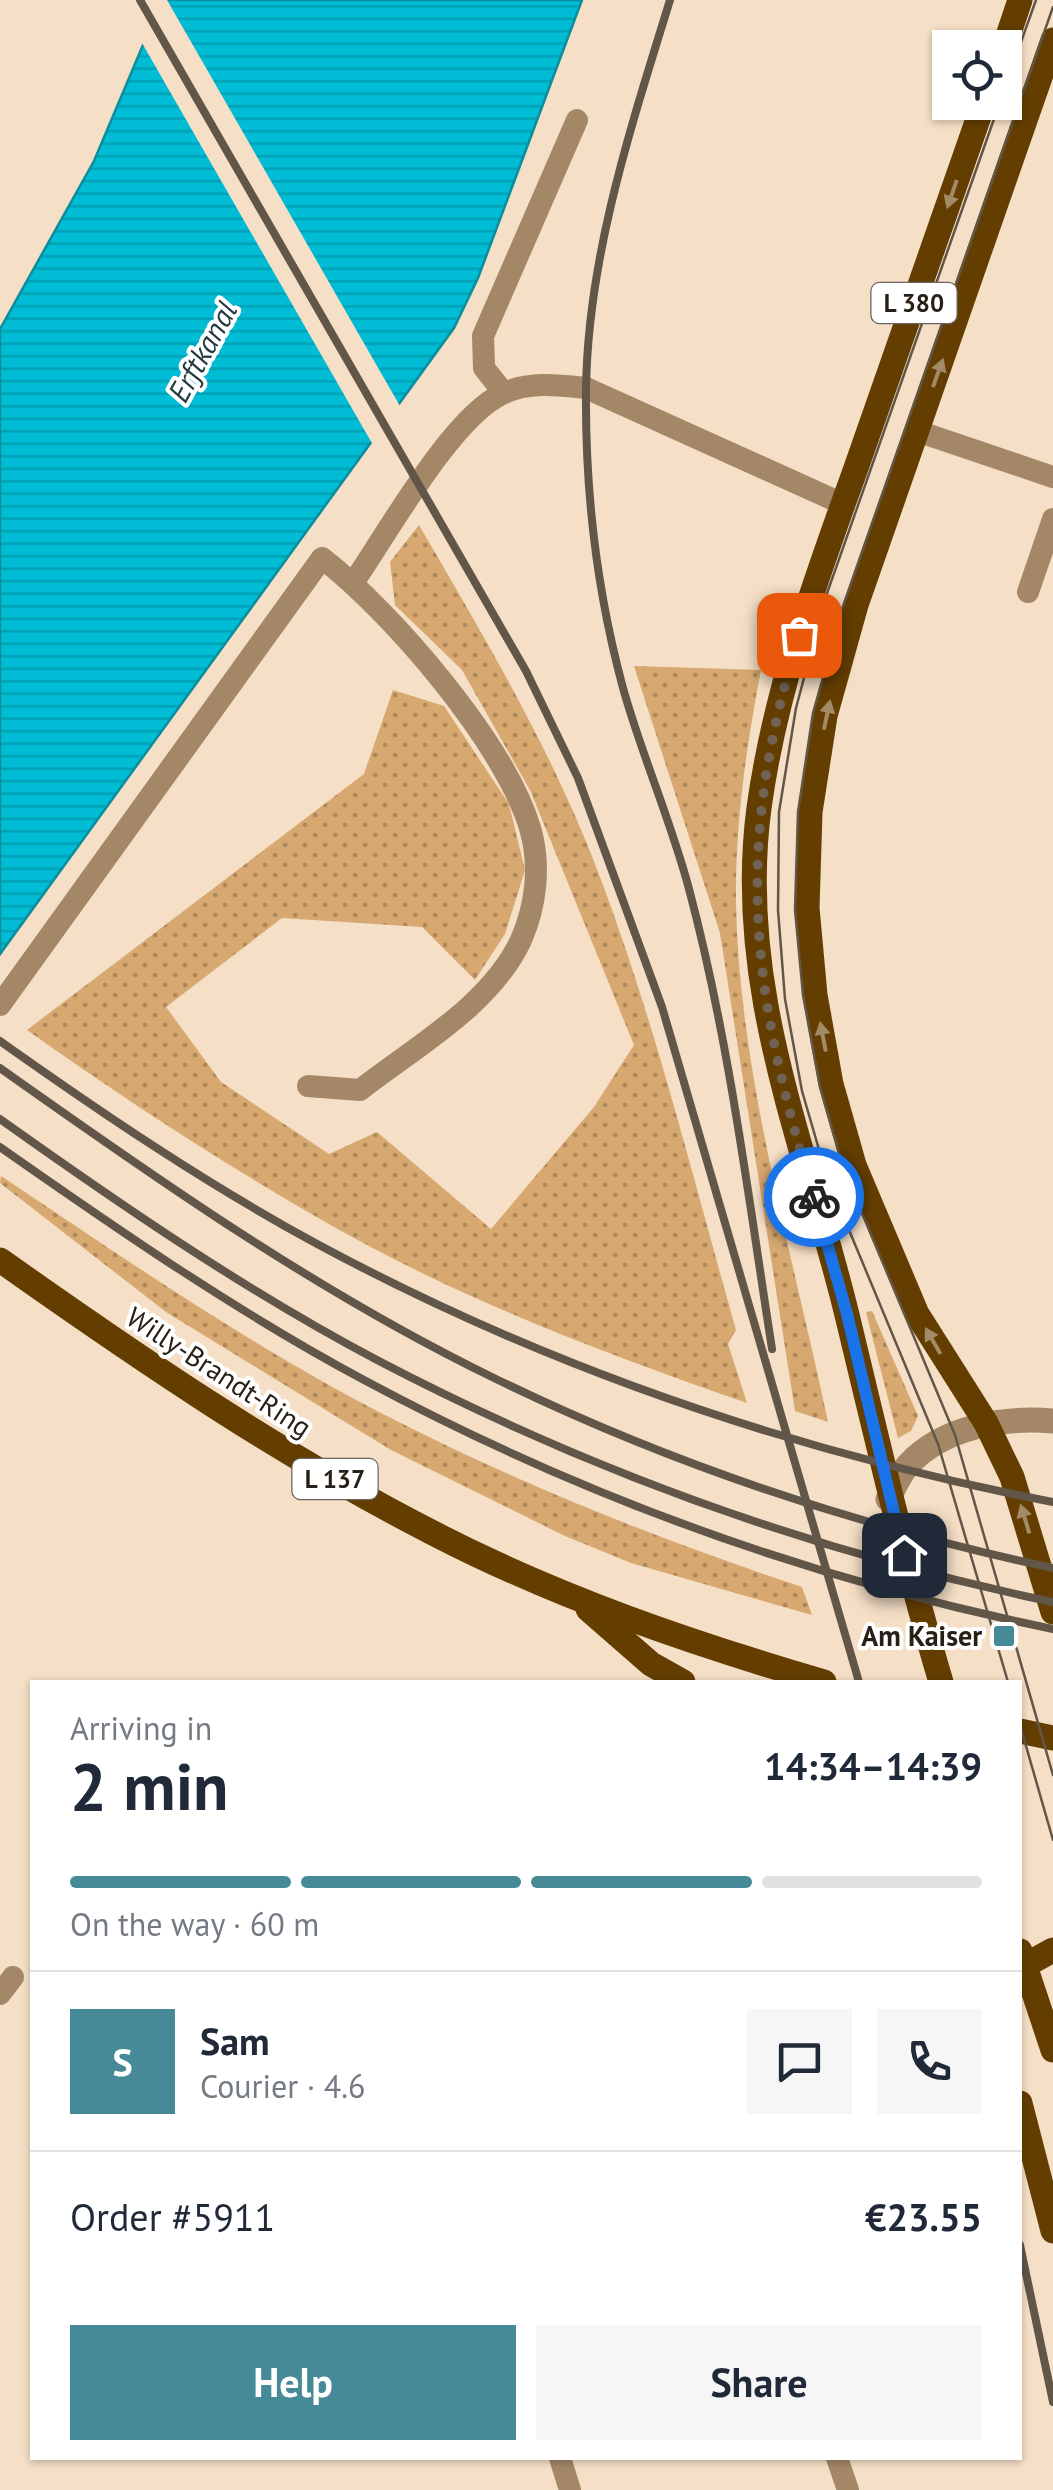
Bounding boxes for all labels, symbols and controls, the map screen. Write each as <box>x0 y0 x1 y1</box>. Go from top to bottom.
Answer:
map controls <box>932 30 1022 120</box>
button: locate <box>932 30 1022 120</box>
one-way arrow <box>944 180 959 210</box>
road number: L 380 <box>872 283 956 323</box>
water label: Erftkanal <box>158 294 245 408</box>
one-way arrow <box>931 357 946 387</box>
pin <box>757 593 842 678</box>
icon: bag <box>772 608 827 663</box>
one-way arrow <box>819 699 835 730</box>
one-way arrow <box>815 1021 830 1053</box>
courier <box>764 1147 864 1247</box>
icon: bike <box>787 1170 842 1225</box>
street label: Willy-Brandt-Ring <box>120 1298 319 1445</box>
one-way arrow <box>925 1327 942 1355</box>
road number: L 137 <box>292 1459 378 1499</box>
one-way arrow <box>1017 1503 1032 1534</box>
pin <box>862 1513 947 1598</box>
icon: home <box>877 1528 932 1583</box>
place label: Am Kaiser <box>861 1617 982 1654</box>
marker: Am Kaiser <box>991 1623 1017 1649</box>
text: Arriving in <box>70 1707 212 1749</box>
text: 14:34–14:39 <box>764 1741 982 1790</box>
text: 2 min <box>70 1744 229 1828</box>
text: On the way · 60 m <box>70 1903 319 1945</box>
button: chat <box>747 2009 852 2114</box>
button: phone <box>877 2009 982 2114</box>
text: Sam <box>200 2016 270 2065</box>
text: S <box>112 2037 133 2086</box>
text: Courier · 4.6 <box>200 2065 366 2107</box>
text: Order #5911 <box>70 2192 275 2241</box>
text: €23.55 <box>865 2192 982 2241</box>
button: Help <box>70 2325 516 2440</box>
button: Share <box>536 2325 982 2440</box>

